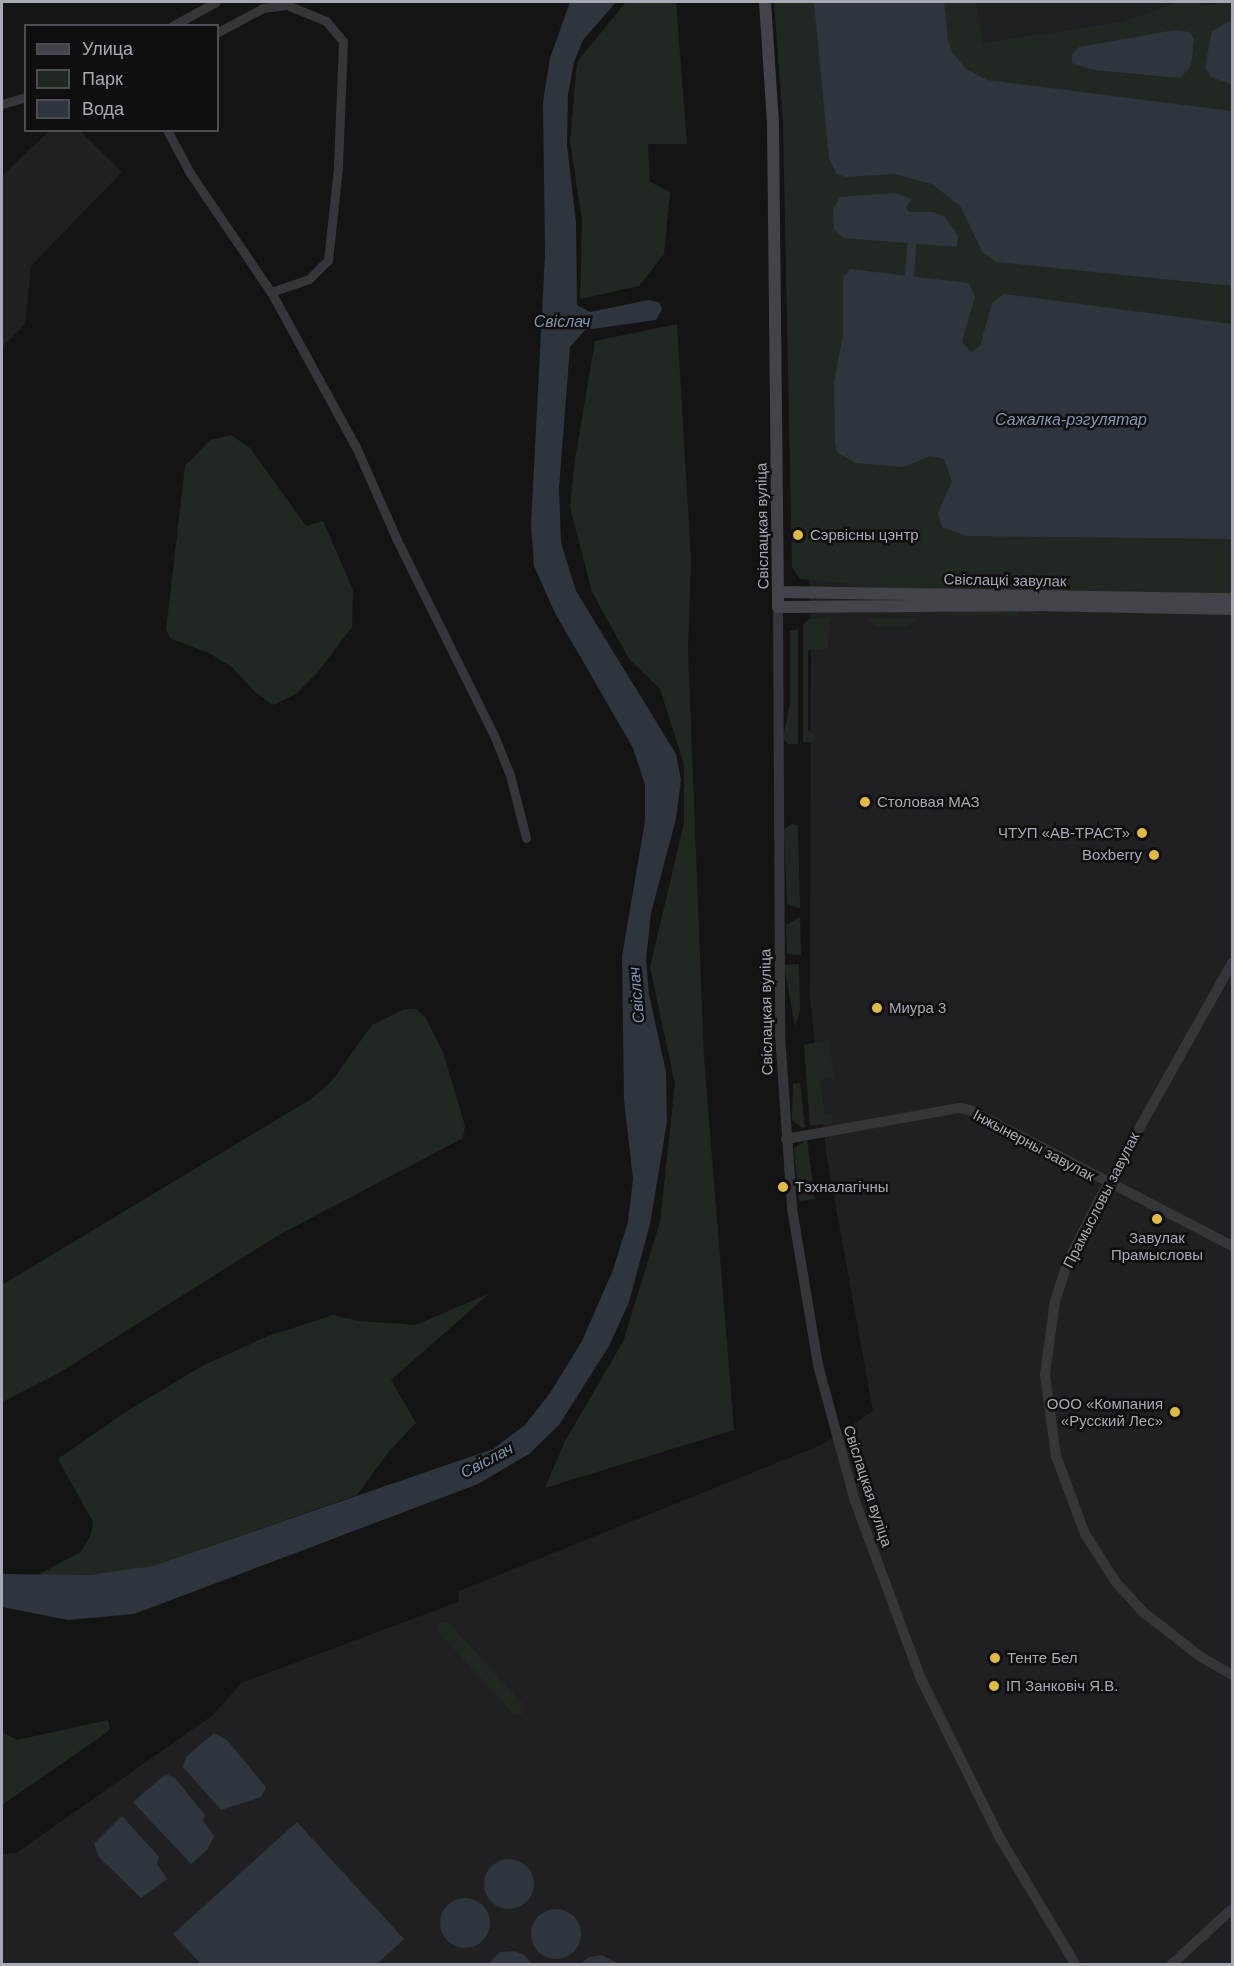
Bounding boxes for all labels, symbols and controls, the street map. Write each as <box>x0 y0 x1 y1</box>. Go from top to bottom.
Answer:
legend <box>24 24 219 132</box>
text: Улица <box>82 39 133 59</box>
text: Парк <box>82 69 123 89</box>
text: Вода <box>82 99 124 119</box>
water label: Свіслач <box>534 312 590 332</box>
water label: Сажалка-рэгулятар <box>995 410 1147 430</box>
street label: Свіслацкая вуліца <box>752 463 772 589</box>
place label: Сэрвісны цэнтр <box>810 526 919 544</box>
marker: Сэрвісны цэнтр <box>791 528 805 542</box>
street label: Свіслацкі завулак <box>943 570 1067 590</box>
place label: Столовая МАЗ <box>877 793 980 811</box>
marker: Столовая МАЗ <box>858 795 872 809</box>
place label: ЧТУП «АВ-ТРАСТ» <box>998 824 1130 842</box>
marker: ЧТУП «АВ-ТРАСТ» <box>1135 826 1149 840</box>
place label: Boxberry <box>1082 846 1142 864</box>
marker: Boxberry <box>1147 848 1161 862</box>
street label: Свіслацкая вуліца <box>756 949 776 1075</box>
water label: Свіслач <box>625 966 649 1024</box>
place label: Миура 3 <box>889 999 946 1017</box>
marker: Миура 3 <box>870 1001 884 1015</box>
street label: Інжынерны завулак <box>970 1105 1098 1185</box>
street label: Прамысловы завулак <box>1059 1129 1143 1271</box>
place label: Тэхналагічны <box>795 1178 889 1196</box>
marker: Тэхналагічны <box>776 1180 790 1194</box>
marker: Завулак Прамысловы <box>1150 1212 1164 1226</box>
place label: Завулак Прамысловы <box>1111 1228 1203 1263</box>
place label: ООО «Компания «Русский Лес» <box>1047 1394 1163 1429</box>
marker: ООО «Компания «Русский Лес» <box>1168 1405 1182 1419</box>
street label: Свіслацкая вуліца <box>840 1423 896 1549</box>
water label: Свіслач <box>458 1439 516 1483</box>
place label: Тенте Бел <box>1007 1649 1078 1667</box>
marker: Тенте Бел <box>988 1651 1002 1665</box>
place label: ІП Занковіч Я.В. <box>1006 1677 1118 1695</box>
marker: ІП Занковіч Я.В. <box>987 1679 1001 1693</box>

